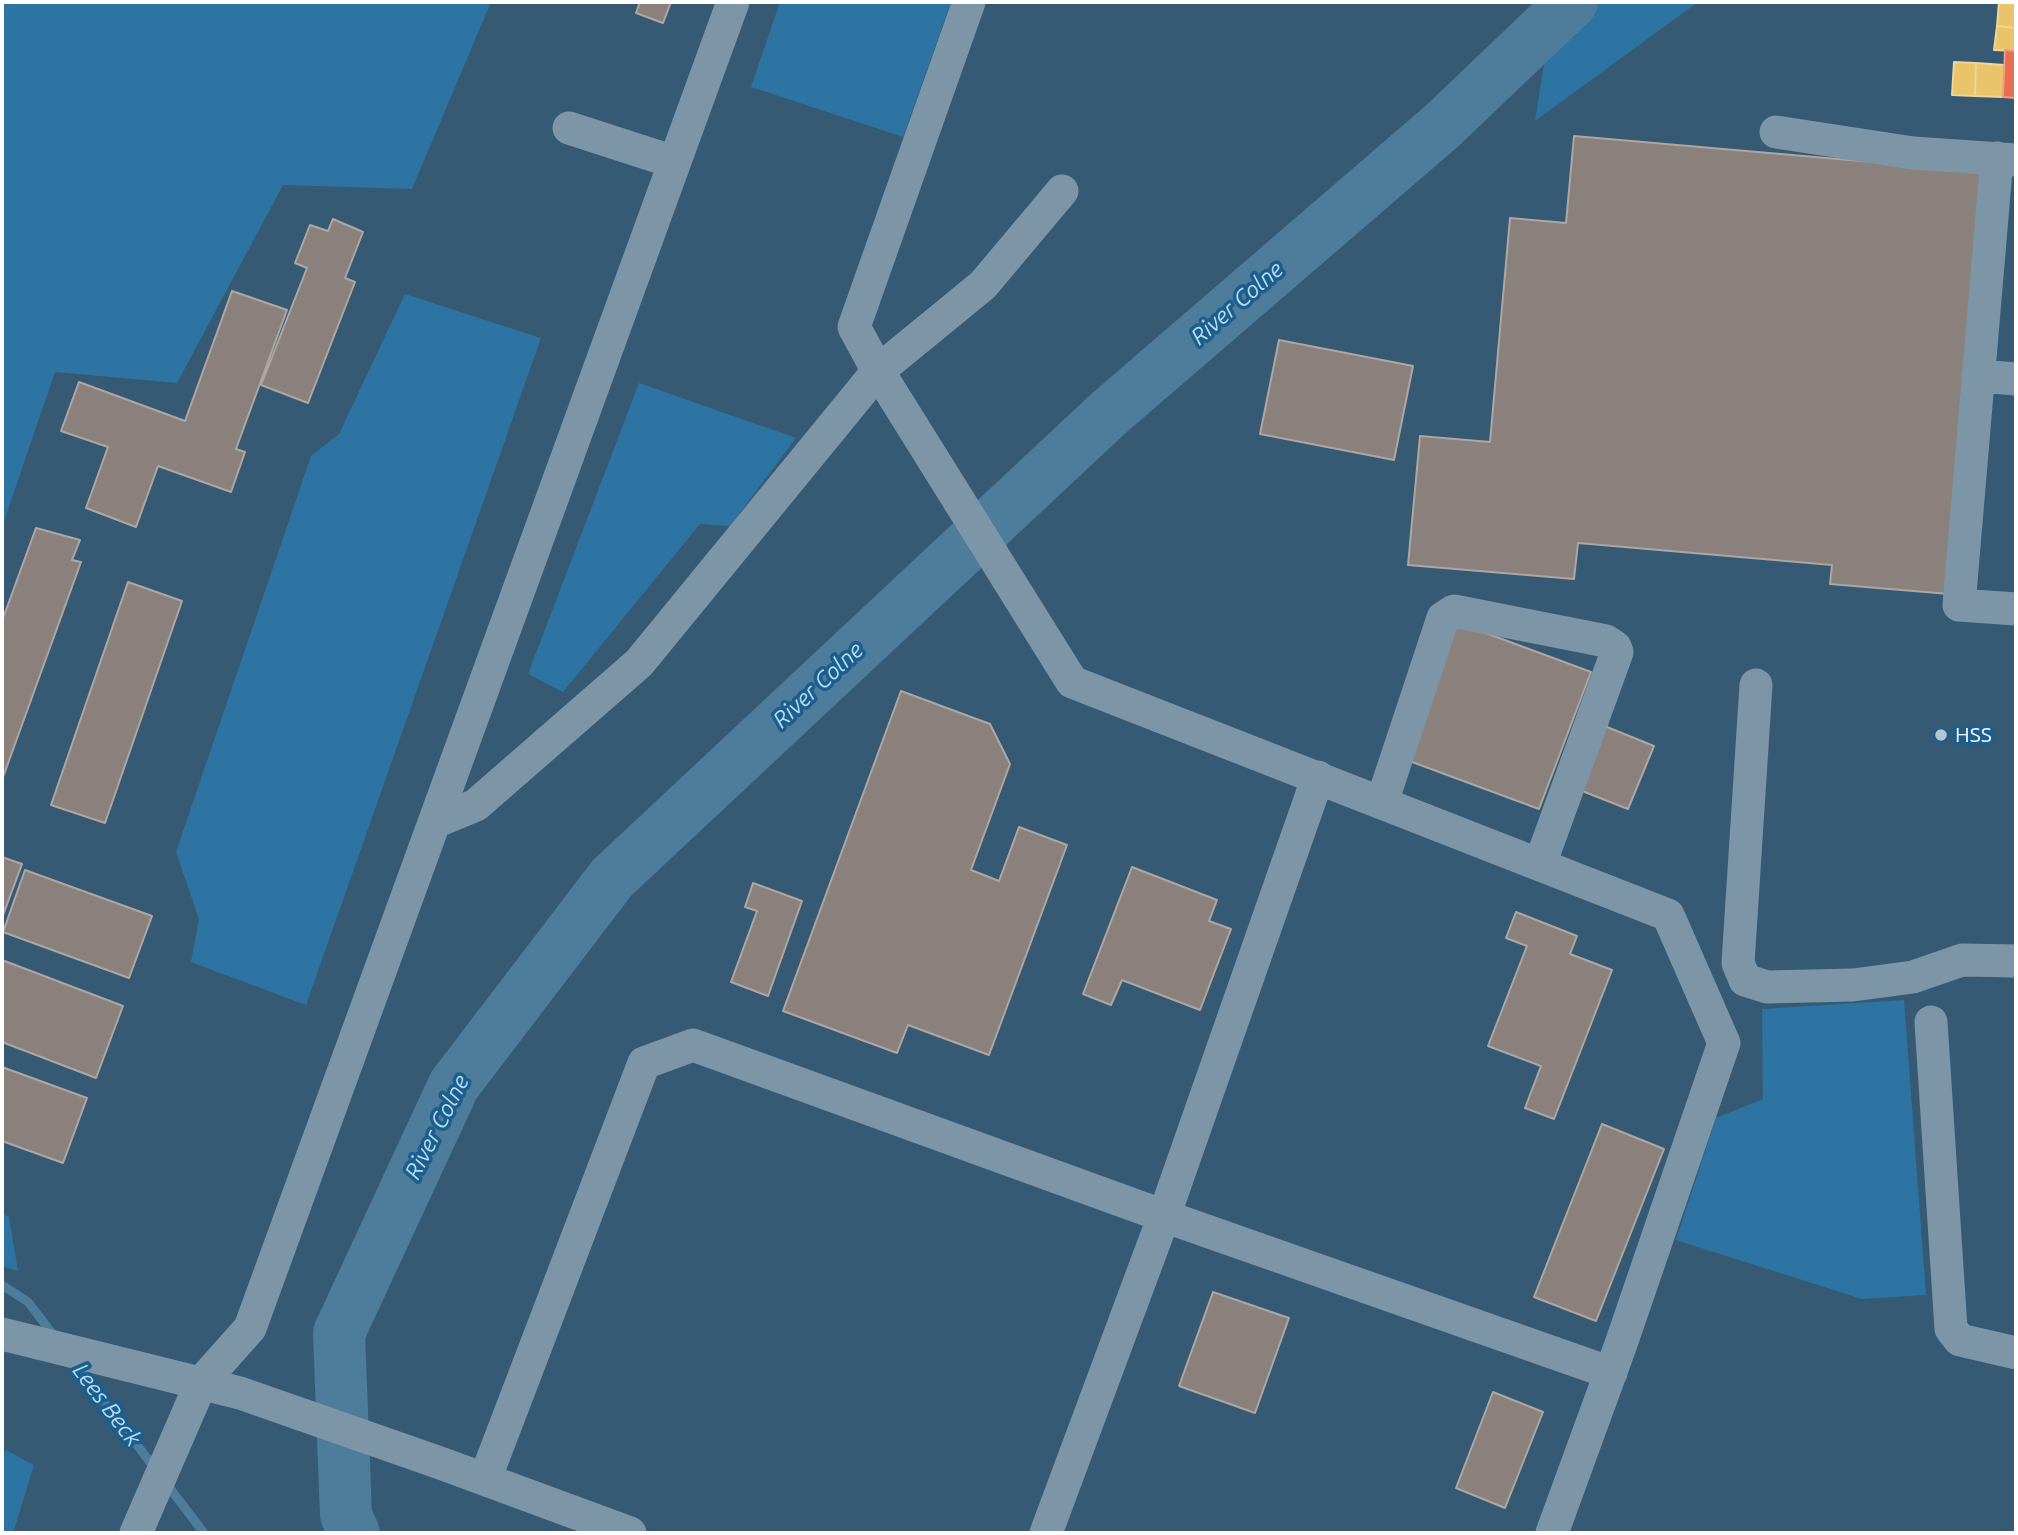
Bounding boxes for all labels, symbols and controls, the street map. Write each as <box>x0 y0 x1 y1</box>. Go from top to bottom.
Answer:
water label: River Colne <box>1185 255 1289 351</box>
water label: River Colne <box>767 636 869 734</box>
place label: HSS <box>1955 722 1992 748</box>
marker: HSS <box>1933 727 1949 743</box>
water label: River Colne <box>399 1070 475 1184</box>
water label: Lees Beck <box>67 1358 147 1452</box>

